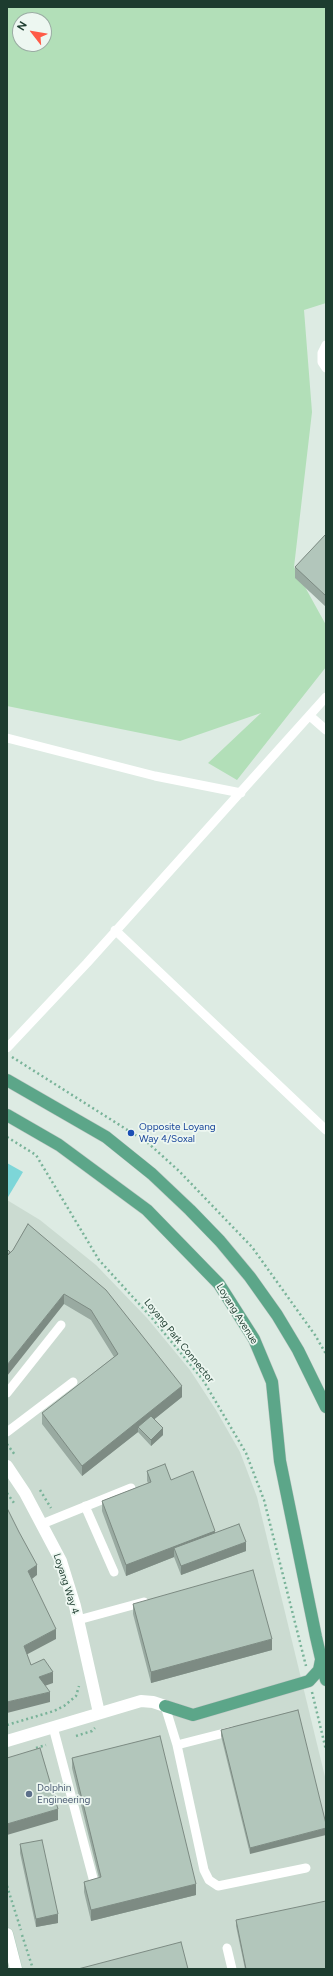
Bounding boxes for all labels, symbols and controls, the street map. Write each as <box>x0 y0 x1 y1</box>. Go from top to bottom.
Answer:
north arrow <box>12 12 52 52</box>
text: N <box>14 19 30 33</box>
place label: Opposite Loyang Way 4/Soxal <box>139 1121 216 1144</box>
marker: Opposite Loyang Way 4/Soxal <box>126 1128 136 1138</box>
street label: Loyang Avenue <box>214 1282 260 1346</box>
street label: Loyang Park Connector <box>141 1297 217 1385</box>
street label: Loyang Way 4 <box>51 1552 81 1616</box>
place label: Dolphin Engineering <box>37 1782 90 1806</box>
marker: Dolphin Engineering <box>24 1789 34 1799</box>

